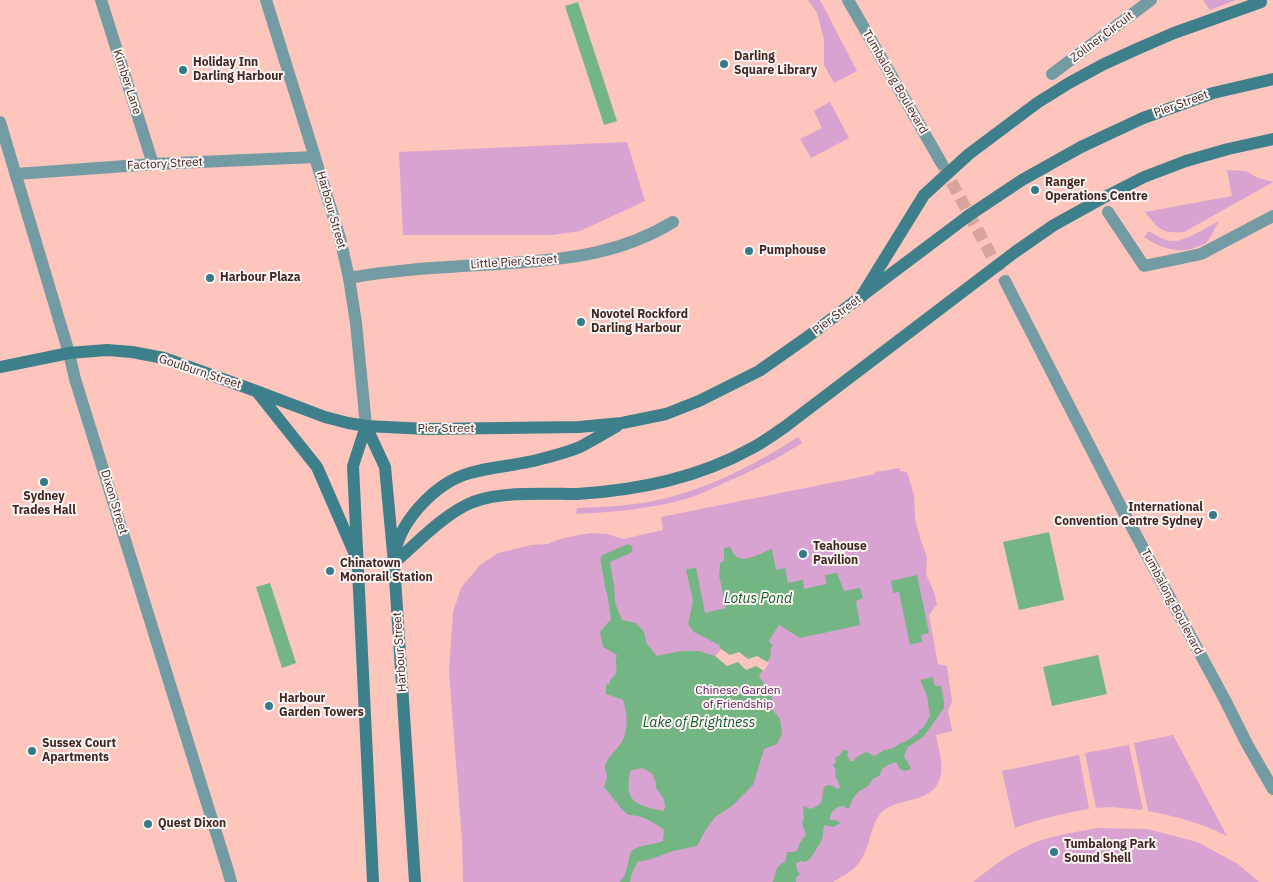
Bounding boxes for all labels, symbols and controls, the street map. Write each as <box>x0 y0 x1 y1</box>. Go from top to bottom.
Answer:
street label: Zollner Circuit <box>1067 9 1137 65</box>
street label: Tumbalong Boulevard <box>859 28 931 136</box>
street label: Kimber Lane <box>110 48 144 116</box>
place label: Darling Square Library <box>734 50 817 78</box>
place label: Holiday Inn Darling Harbour <box>193 56 283 84</box>
marker: Darling Square Library <box>718 58 730 70</box>
marker: Holiday Inn Darling Harbour <box>177 64 189 76</box>
street label: Pier Street <box>1152 87 1210 121</box>
street label: Factory Street <box>127 155 203 173</box>
street label: Harbour Street <box>313 170 349 250</box>
place label: Ranger Operations Centre <box>1045 176 1148 204</box>
marker: Ranger Operations Centre <box>1029 184 1041 196</box>
place label: Pumphouse <box>759 244 826 258</box>
marker: Pumphouse <box>743 245 755 257</box>
street label: Little Pier Street <box>470 252 558 272</box>
place label: Harbour Plaza <box>220 271 301 285</box>
marker: Harbour Plaza <box>204 272 216 284</box>
street label: Pier Street <box>810 292 864 338</box>
place label: Novotel Rockford Darling Harbour <box>591 308 688 336</box>
marker: Novotel Rockford Darling Harbour <box>575 316 587 328</box>
street label: Goulburn Street <box>157 352 243 392</box>
street label: Pier Street <box>417 422 475 436</box>
street label: Dixon Street <box>97 468 131 536</box>
marker: Sydney Trades Hall <box>38 476 50 488</box>
place label: Sydney Trades Hall <box>12 490 76 518</box>
place label: International Convention Centre Sydney <box>1054 501 1203 529</box>
marker: International Convention Centre Sydney <box>1207 509 1219 521</box>
place label: Teahouse Pavilion <box>813 540 867 568</box>
street label: Tumbalong Boulevard <box>1138 547 1206 657</box>
marker: Teahouse Pavilion <box>797 548 809 560</box>
place label: Chinatown Monorail Station <box>340 557 433 585</box>
marker: Chinatown Monorail Station <box>324 565 336 577</box>
water label: Lotus Pond <box>724 591 792 607</box>
street label: Harbour Street <box>390 612 410 692</box>
park label: Chinese Garden of Friendship <box>695 684 781 712</box>
place label: Harbour Garden Towers <box>279 692 364 720</box>
marker: Harbour Garden Towers <box>263 700 275 712</box>
water label: Lake of Brightness <box>643 715 755 731</box>
place label: Sussex Court Apartments <box>42 737 116 765</box>
marker: Sussex Court Apartments <box>26 745 38 757</box>
place label: Quest Dixon <box>158 817 226 831</box>
marker: Quest Dixon <box>142 818 154 830</box>
place label: Tumbalong Park Sound Shell <box>1064 838 1156 866</box>
marker: Tumbalong Park Sound Shell <box>1048 846 1060 858</box>

